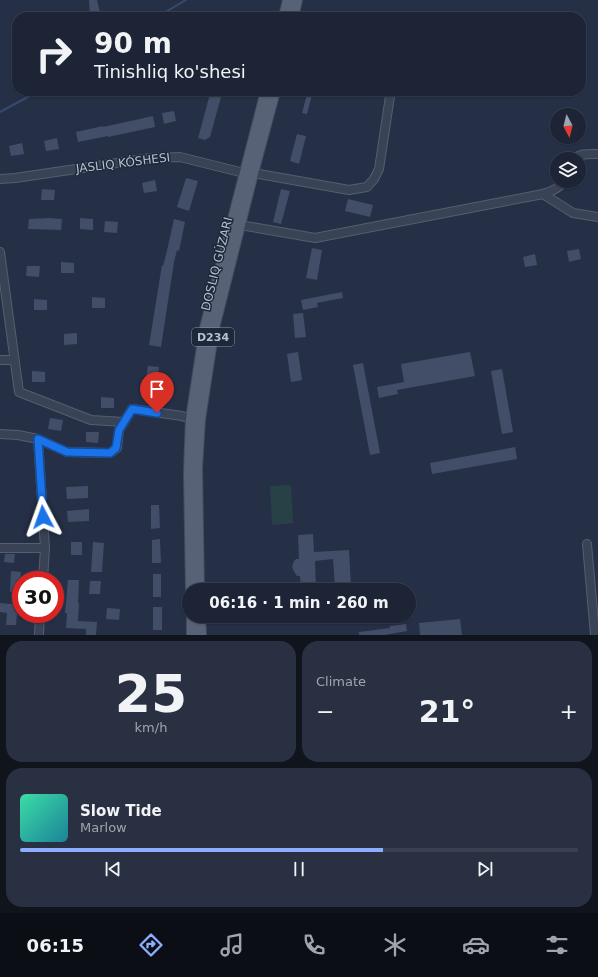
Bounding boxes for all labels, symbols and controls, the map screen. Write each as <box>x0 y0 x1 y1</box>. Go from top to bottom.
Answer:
text: 90 m <box>94 27 172 60</box>
icon: right <box>28 28 80 80</box>
text: Tinishliq ko'shesi <box>94 61 246 82</box>
north arrow <box>550 108 586 144</box>
map controls <box>550 108 586 188</box>
street label: JASLIQ KÓSHESI <box>74 149 171 176</box>
button: layers <box>550 152 586 188</box>
street label: DOSLIQ GÚZARI <box>198 216 235 312</box>
road number: D234 <box>192 328 234 346</box>
pin <box>140 372 174 413</box>
icon: arrive <box>146 378 168 400</box>
position arrow <box>22 496 64 538</box>
speed limit sign: 30 <box>12 571 64 623</box>
text: 06:16 · 1 min · 260 m <box>209 594 389 612</box>
text: 25 <box>115 664 187 724</box>
text: Climate <box>316 674 366 689</box>
text: 21° <box>419 694 475 729</box>
text: − <box>316 699 334 724</box>
text: + <box>560 699 578 724</box>
text: km/h <box>135 720 167 735</box>
text: Slow Tide <box>80 802 162 820</box>
text: Marlow <box>80 820 127 835</box>
icon: previous <box>102 858 124 880</box>
icon: pause <box>288 858 310 880</box>
icon: next <box>474 858 496 880</box>
icon: directions <box>137 931 165 959</box>
icon: music <box>218 931 246 959</box>
icon: phone <box>300 931 328 959</box>
icon: climate <box>381 931 409 959</box>
icon: car <box>462 931 490 959</box>
icon: filters <box>543 931 571 959</box>
text: 06:15 <box>27 935 84 956</box>

